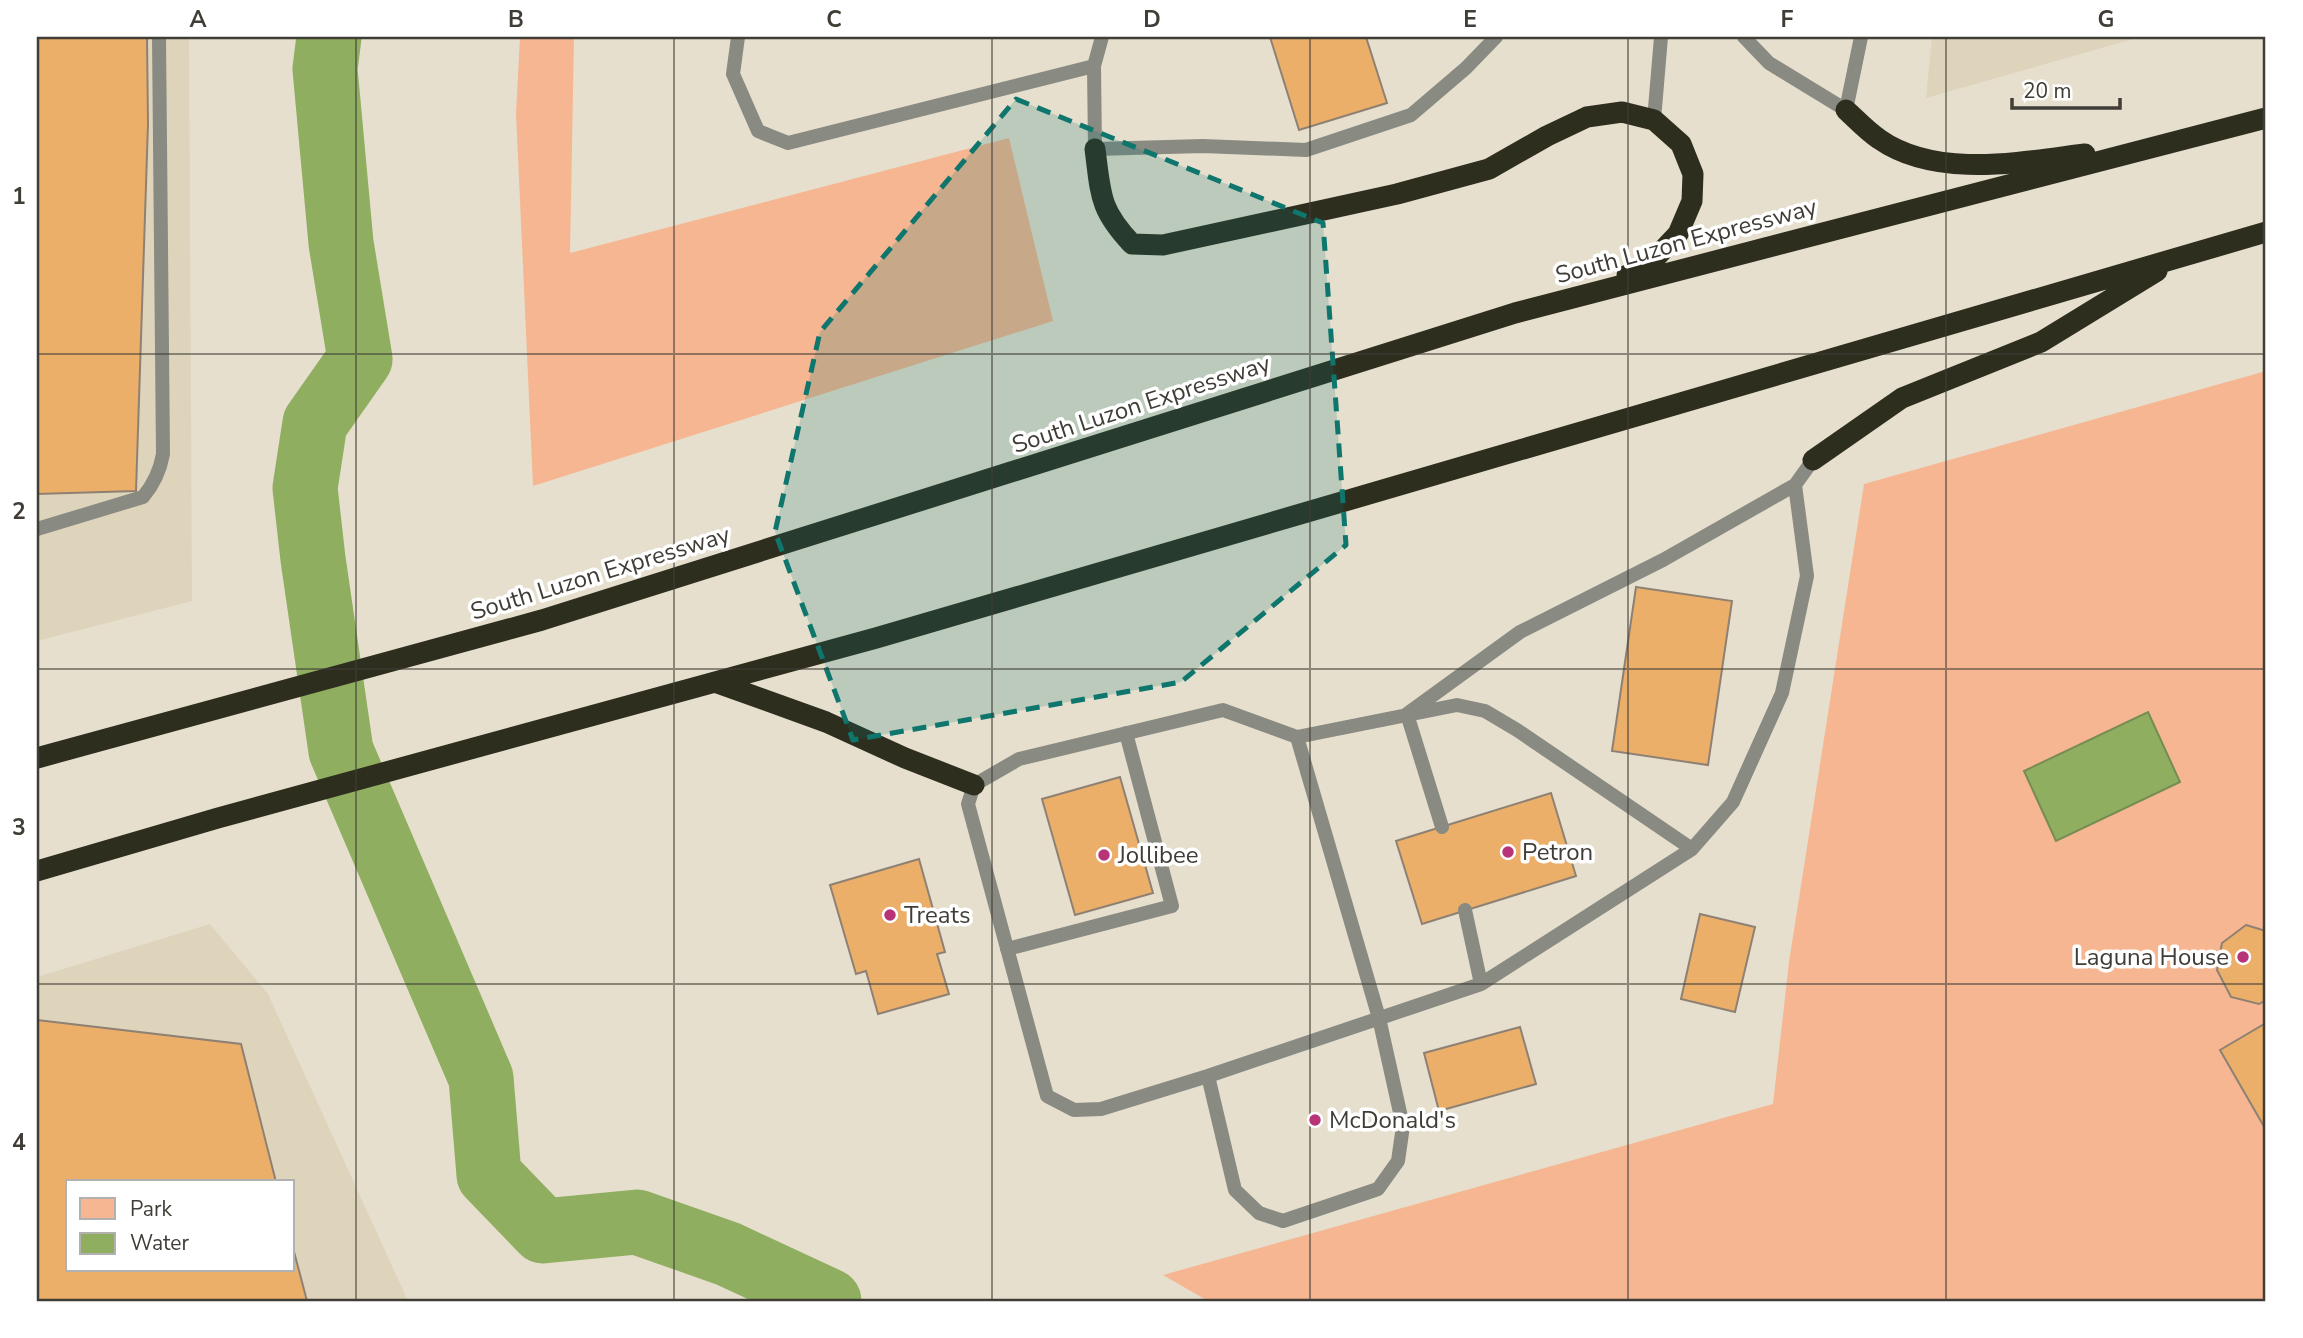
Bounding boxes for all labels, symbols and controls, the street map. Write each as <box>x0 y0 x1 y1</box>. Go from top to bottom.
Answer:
text: A <box>189 4 207 35</box>
text: B <box>508 4 524 35</box>
text: C <box>826 4 842 35</box>
text: D <box>1143 4 1161 35</box>
text: E <box>1463 4 1477 35</box>
text: F <box>1781 4 1794 35</box>
text: G <box>2098 4 2114 35</box>
scale bar <box>2012 66 2121 110</box>
text: 20 m <box>2023 77 2072 105</box>
text: 1 <box>12 181 26 212</box>
street label: South Luzon Expressway <box>1552 190 1821 291</box>
street label: South Luzon Expressway <box>1008 347 1275 461</box>
text: 2 <box>12 496 26 527</box>
street label: South Luzon Expressway <box>466 518 734 628</box>
text: 3 <box>12 812 26 843</box>
place label: Petron <box>1522 836 1593 868</box>
place label: Jollibee <box>1117 839 1198 871</box>
marker: Petron <box>1500 844 1516 860</box>
marker: Jollibee <box>1096 847 1112 863</box>
place label: Treats <box>904 899 970 931</box>
marker: Treats <box>882 907 898 923</box>
place label: Laguna House <box>2074 941 2229 973</box>
marker: Laguna House <box>2235 949 2251 965</box>
place label: McDonald's <box>1329 1104 1456 1136</box>
marker: McDonald's <box>1307 1112 1323 1128</box>
text: 4 <box>12 1127 26 1158</box>
legend <box>66 1180 294 1272</box>
text: Park <box>130 1195 172 1223</box>
text: Water <box>130 1229 189 1257</box>

